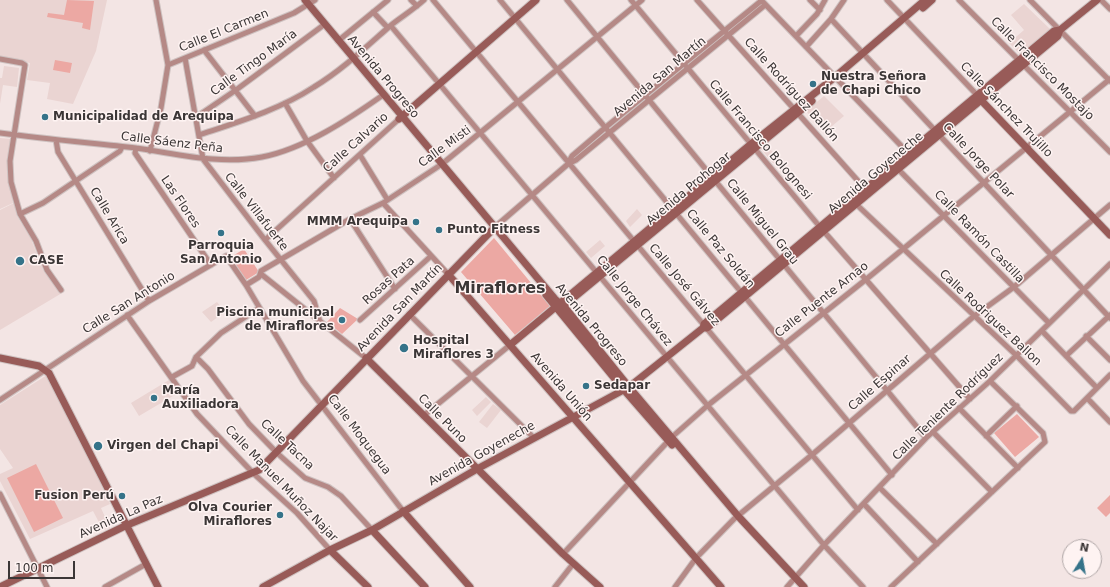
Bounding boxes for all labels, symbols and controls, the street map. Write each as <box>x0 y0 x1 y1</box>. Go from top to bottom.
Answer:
street label: Calle El Carmen <box>177 6 271 56</box>
street label: Calle Francisco Mostajo <box>987 14 1097 124</box>
street label: Calle Tingo María <box>208 27 300 99</box>
street label: Avenida Progreso <box>344 33 422 121</box>
street label: Avenida San Martín <box>611 34 709 120</box>
street label: Calle Rodríguez Ballón <box>741 35 841 145</box>
street label: Calle Sánchez Trujillo <box>957 59 1055 161</box>
place label: Nuestra Señora de Chapi Chico <box>821 70 926 98</box>
street label: Calle Francisco Bolognesi <box>706 77 814 203</box>
marker: Nuestra Señora de Chapi Chico <box>808 79 818 89</box>
place label: Municipalidad de Arequipa <box>53 110 234 124</box>
street label: Calle Calvario <box>320 110 392 176</box>
marker: Municipalidad de Arequipa <box>40 112 50 122</box>
street label: Calle Jorge Polar <box>939 120 1017 202</box>
street label: Calle Misti <box>416 123 474 171</box>
street label: Avenida Goyeneche <box>826 129 926 217</box>
street label: Calle Sáenz Peña <box>120 130 224 156</box>
street label: Avenida Prohogar <box>644 150 734 228</box>
street label: Calle Villafuerte <box>221 170 291 254</box>
street label: Las Flores <box>157 173 203 231</box>
street label: Calle Miguel Grau <box>723 176 801 268</box>
street label: Calle Arica <box>86 185 132 247</box>
street label: Calle Ramón Castilla <box>931 188 1027 286</box>
street label: Calle Paz Soldán <box>683 207 757 291</box>
place label: MMM Arequipa <box>307 215 408 229</box>
marker: MMM Arequipa <box>411 217 421 227</box>
place label: Punto Fitness <box>447 223 540 237</box>
marker: Punto Fitness <box>434 225 444 235</box>
marker: Parroquia San Antonio <box>216 228 226 238</box>
place label: Parroquia San Antonio <box>180 239 262 267</box>
street label: Calle José Gálvez <box>645 241 723 329</box>
street label: Calle Jorge Chávez <box>593 253 675 349</box>
place label: CASE <box>29 254 64 268</box>
street label: Rosas Pata <box>360 254 418 308</box>
marker: CASE <box>14 255 26 267</box>
street label: Calle Puente Arnao <box>773 259 871 341</box>
street label: Avenida San Martín <box>354 261 446 355</box>
street label: Calle Rodriguez Ballon <box>936 267 1044 369</box>
street label: Calle San Antonio <box>80 269 178 337</box>
district label: Miraflores <box>454 279 546 299</box>
street label: Avenida Progreso <box>552 281 630 369</box>
place label: Piscina municipal de Miraflores <box>216 306 334 334</box>
marker: Piscina municipal de Miraflores <box>337 315 347 325</box>
place label: Hospital Miraflores 3 <box>413 334 494 362</box>
marker: Hospital Miraflores 3 <box>398 342 410 354</box>
street label: Avenida Unión <box>527 350 595 424</box>
street label: Calle Teniente Rodríguez <box>890 350 1006 464</box>
street label: Calle Espinar <box>846 352 914 414</box>
place label: Sedapar <box>594 379 650 393</box>
marker: Sedapar <box>581 381 591 391</box>
place label: María Auxiliadora <box>162 384 239 412</box>
street label: Calle Moquegua <box>324 392 394 478</box>
street label: Calle Puno <box>415 392 469 446</box>
marker: María Auxiliadora <box>149 393 159 403</box>
street label: Calle Tacna <box>257 417 317 473</box>
street label: Avenida Goyeneche <box>426 419 538 489</box>
street label: Calle Manuel Muñoz Najar <box>222 423 340 545</box>
place label: Virgen del Chapi <box>107 439 219 453</box>
marker: Virgen del Chapi <box>92 440 104 452</box>
place label: Fusion Perú <box>34 489 114 503</box>
marker: Fusion Perú <box>117 491 127 501</box>
street label: Avenida La Paz <box>77 492 165 542</box>
place label: Olva Courier Miraflores <box>188 501 272 529</box>
marker: Olva Courier Miraflores <box>275 510 285 520</box>
north arrow <box>1062 539 1102 579</box>
text: N <box>1078 540 1090 555</box>
scale bar <box>10 553 77 579</box>
text: 100 m <box>15 561 53 575</box>

